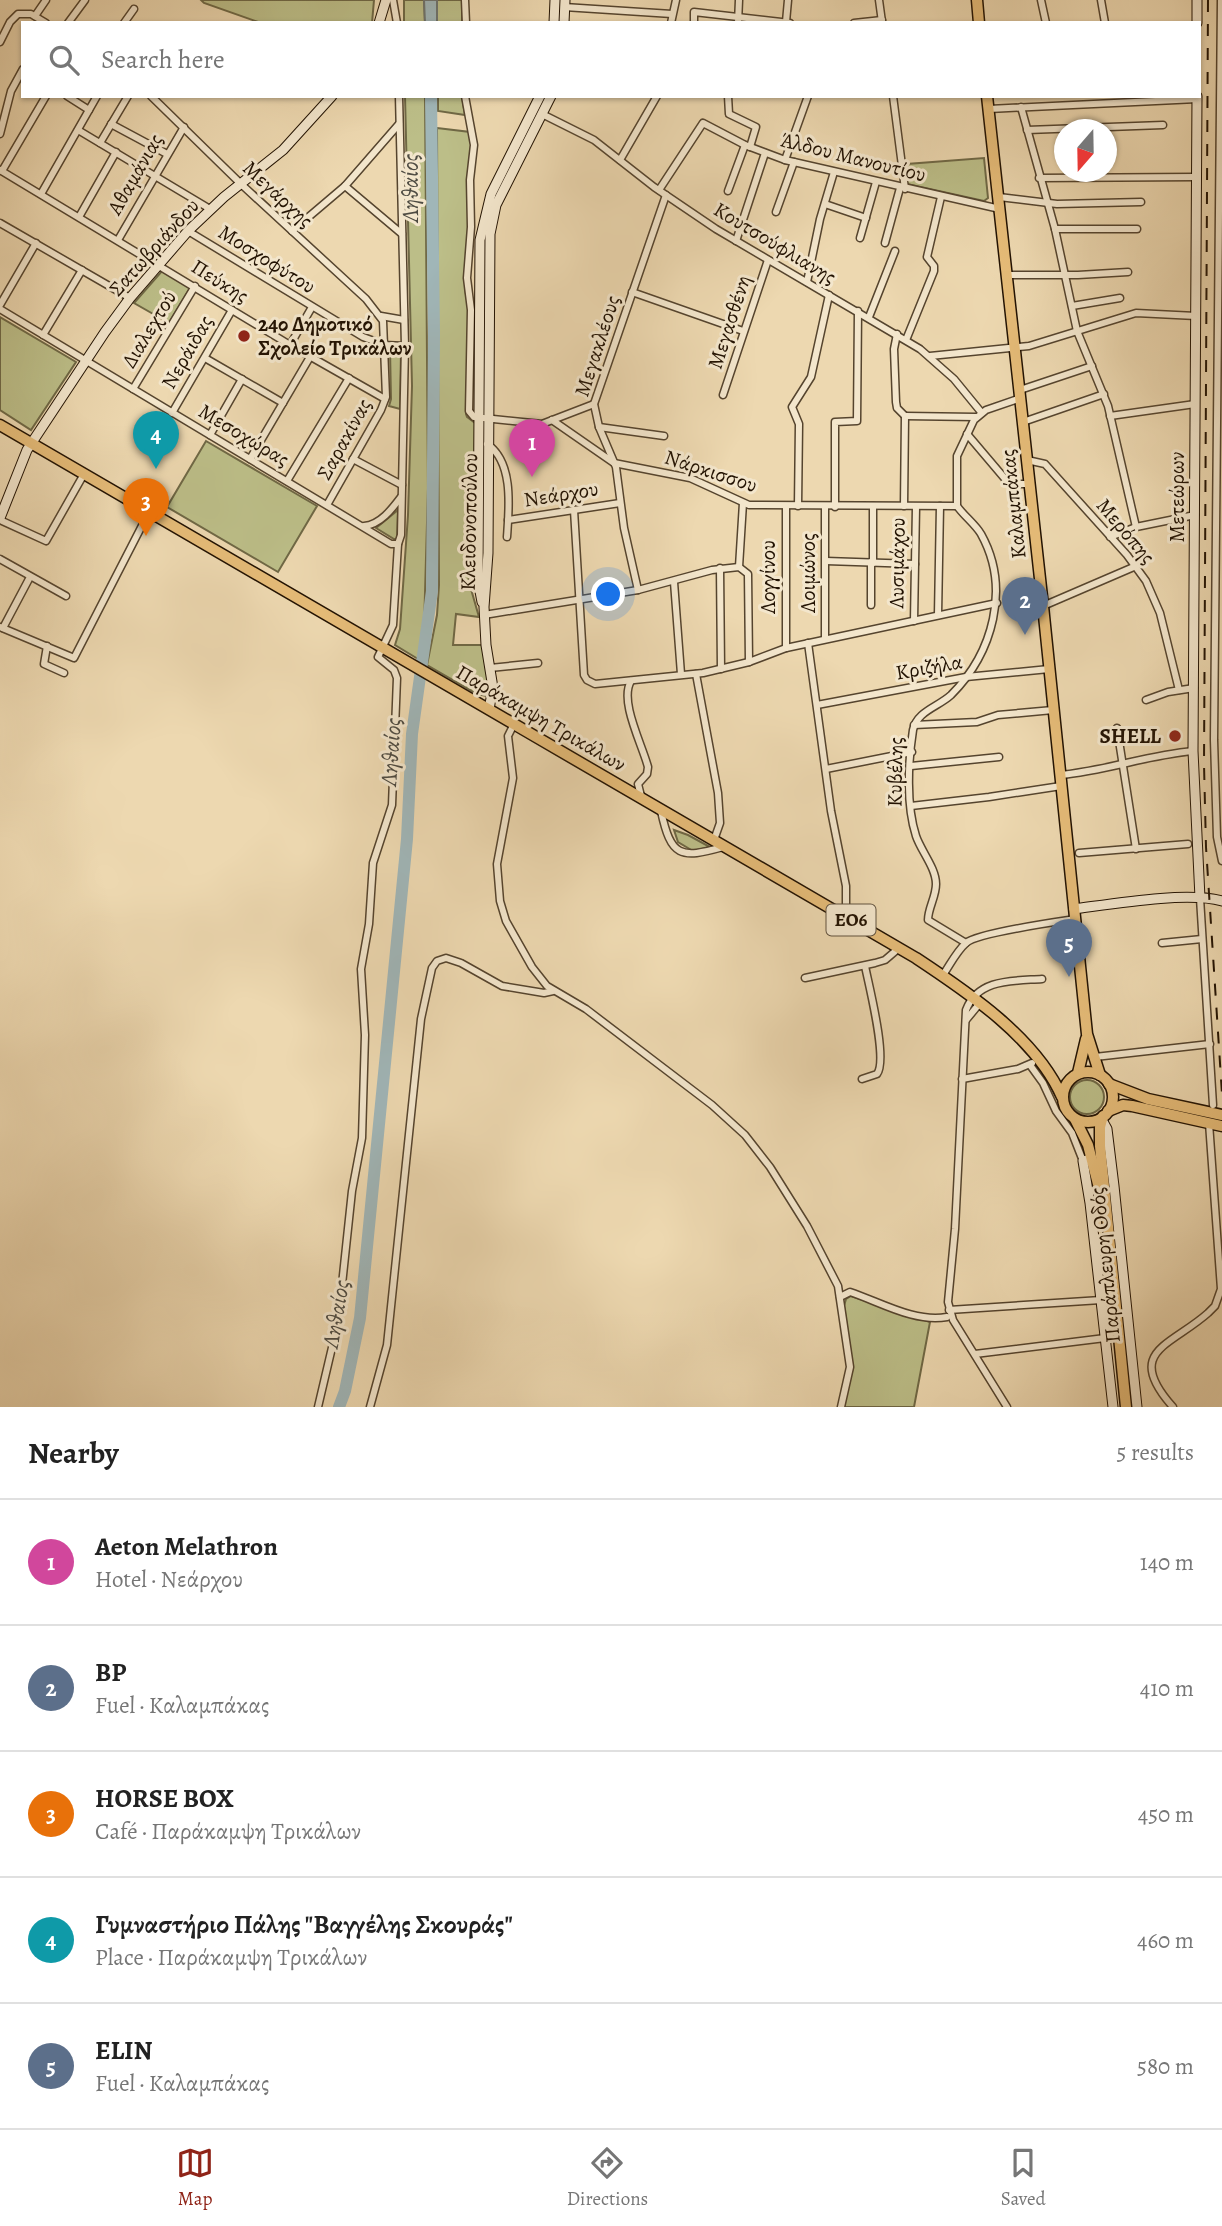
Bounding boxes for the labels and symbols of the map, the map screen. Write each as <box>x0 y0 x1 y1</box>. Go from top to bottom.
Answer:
north arrow <box>1054 119 1117 182</box>
street label: Άλδου Μανουτίου <box>777 125 929 189</box>
street label: Αθαμάνιας <box>100 128 169 221</box>
water label: Ληθαίος <box>395 153 426 223</box>
street label: Μεγάρχης <box>237 154 319 234</box>
street label: Σατωβριάνδου <box>103 192 205 302</box>
street label: Κουτσούφλιανης <box>708 195 842 291</box>
street label: Μοσχοφύτου <box>213 218 321 300</box>
street label: Πεύκης <box>186 253 254 309</box>
street label: Μεγασθένη <box>701 272 757 372</box>
street label: Διαλεχτού <box>115 285 183 373</box>
street label: Μεγακλέους <box>567 292 627 400</box>
street label: Νεράιδας <box>155 310 219 394</box>
place label: 24ο Δημοτικό Σχολείο Τρικάλων <box>258 310 412 362</box>
marker: 24ο Δημοτικό Σχολείο Τρικάλων <box>236 328 252 344</box>
street label: Σαρακίνας <box>310 393 378 485</box>
street label: Μεσοχώρας <box>193 397 295 473</box>
pin: 4 <box>133 411 179 469</box>
pin: 1 <box>509 419 555 477</box>
street label: Νάρκισσου <box>661 443 761 499</box>
street label: Καλαμπάκας <box>993 448 1033 560</box>
street label: Μετεώρων <box>1163 451 1191 542</box>
street label: Κλειδονοπούλου <box>454 453 484 591</box>
street label: Νεάρχου <box>522 474 600 514</box>
pin: 3 <box>123 478 169 536</box>
street label: Μερόπης <box>1090 492 1162 570</box>
street label: Λυσιμάχου <box>882 517 912 610</box>
street label: Λοιμώνος <box>794 533 822 614</box>
street label: Λογγίνου <box>754 540 782 615</box>
your location <box>591 577 625 611</box>
pin: 2 <box>1002 577 1048 635</box>
street label: Κριζήλα <box>893 647 965 687</box>
street label: Παράκαμψη Τρικάλων <box>451 658 631 778</box>
water label: Ληθαίος <box>373 716 409 788</box>
place label: SHELL <box>1099 722 1162 750</box>
marker: SHELL <box>1167 728 1183 744</box>
street label: Κυβέλης <box>880 737 910 807</box>
road number: ΕΟ6 <box>826 904 876 936</box>
pin: 5 <box>1046 919 1092 977</box>
street label: Παράπλευρη Οδός <box>1083 1186 1127 1344</box>
water label: Ληθαίος <box>315 1277 357 1351</box>

